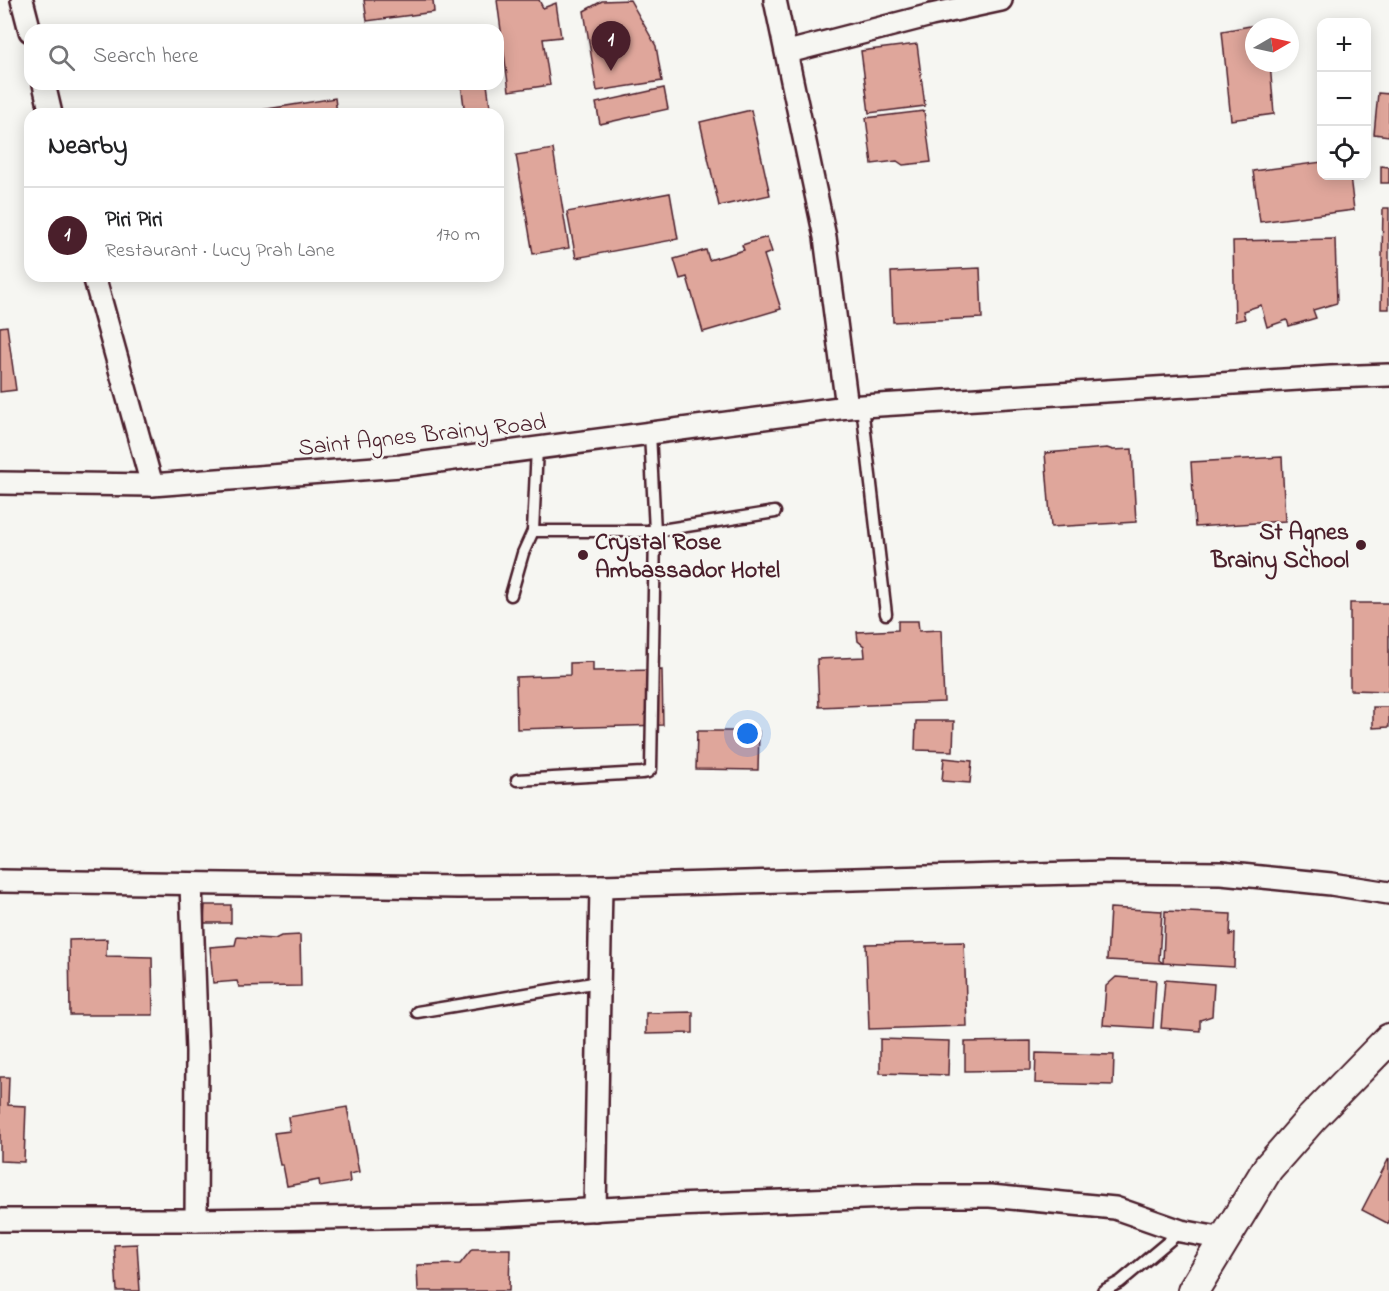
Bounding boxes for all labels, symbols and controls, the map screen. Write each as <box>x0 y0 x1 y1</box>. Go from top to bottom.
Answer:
north arrow <box>1245 18 1299 72</box>
map controls <box>1317 18 1371 180</box>
button: + <box>1317 18 1371 72</box>
pin: 1 <box>592 22 630 71</box>
search box <box>24 24 504 90</box>
icon: search <box>45 41 78 74</box>
text: Search here <box>93 41 198 73</box>
button: − <box>1317 72 1371 126</box>
button: locate <box>1317 126 1371 180</box>
text: Nearby <box>48 128 127 166</box>
text: Piri Piri <box>105 205 163 237</box>
text: 1 <box>64 221 71 250</box>
text: 170 m <box>436 221 480 250</box>
text: Restaurant · Lucy Prah Lane <box>105 237 335 266</box>
street label: Saint Agnes Brainy Road <box>297 406 549 468</box>
place label: St Agnes Brainy School <box>1210 516 1349 580</box>
place label: Crystal Rose Ambassador Hotel <box>595 526 780 589</box>
marker: St Agnes Brainy School <box>1354 538 1368 552</box>
marker: Crystal Rose Ambassador Hotel <box>576 548 590 562</box>
your location <box>733 719 762 748</box>

